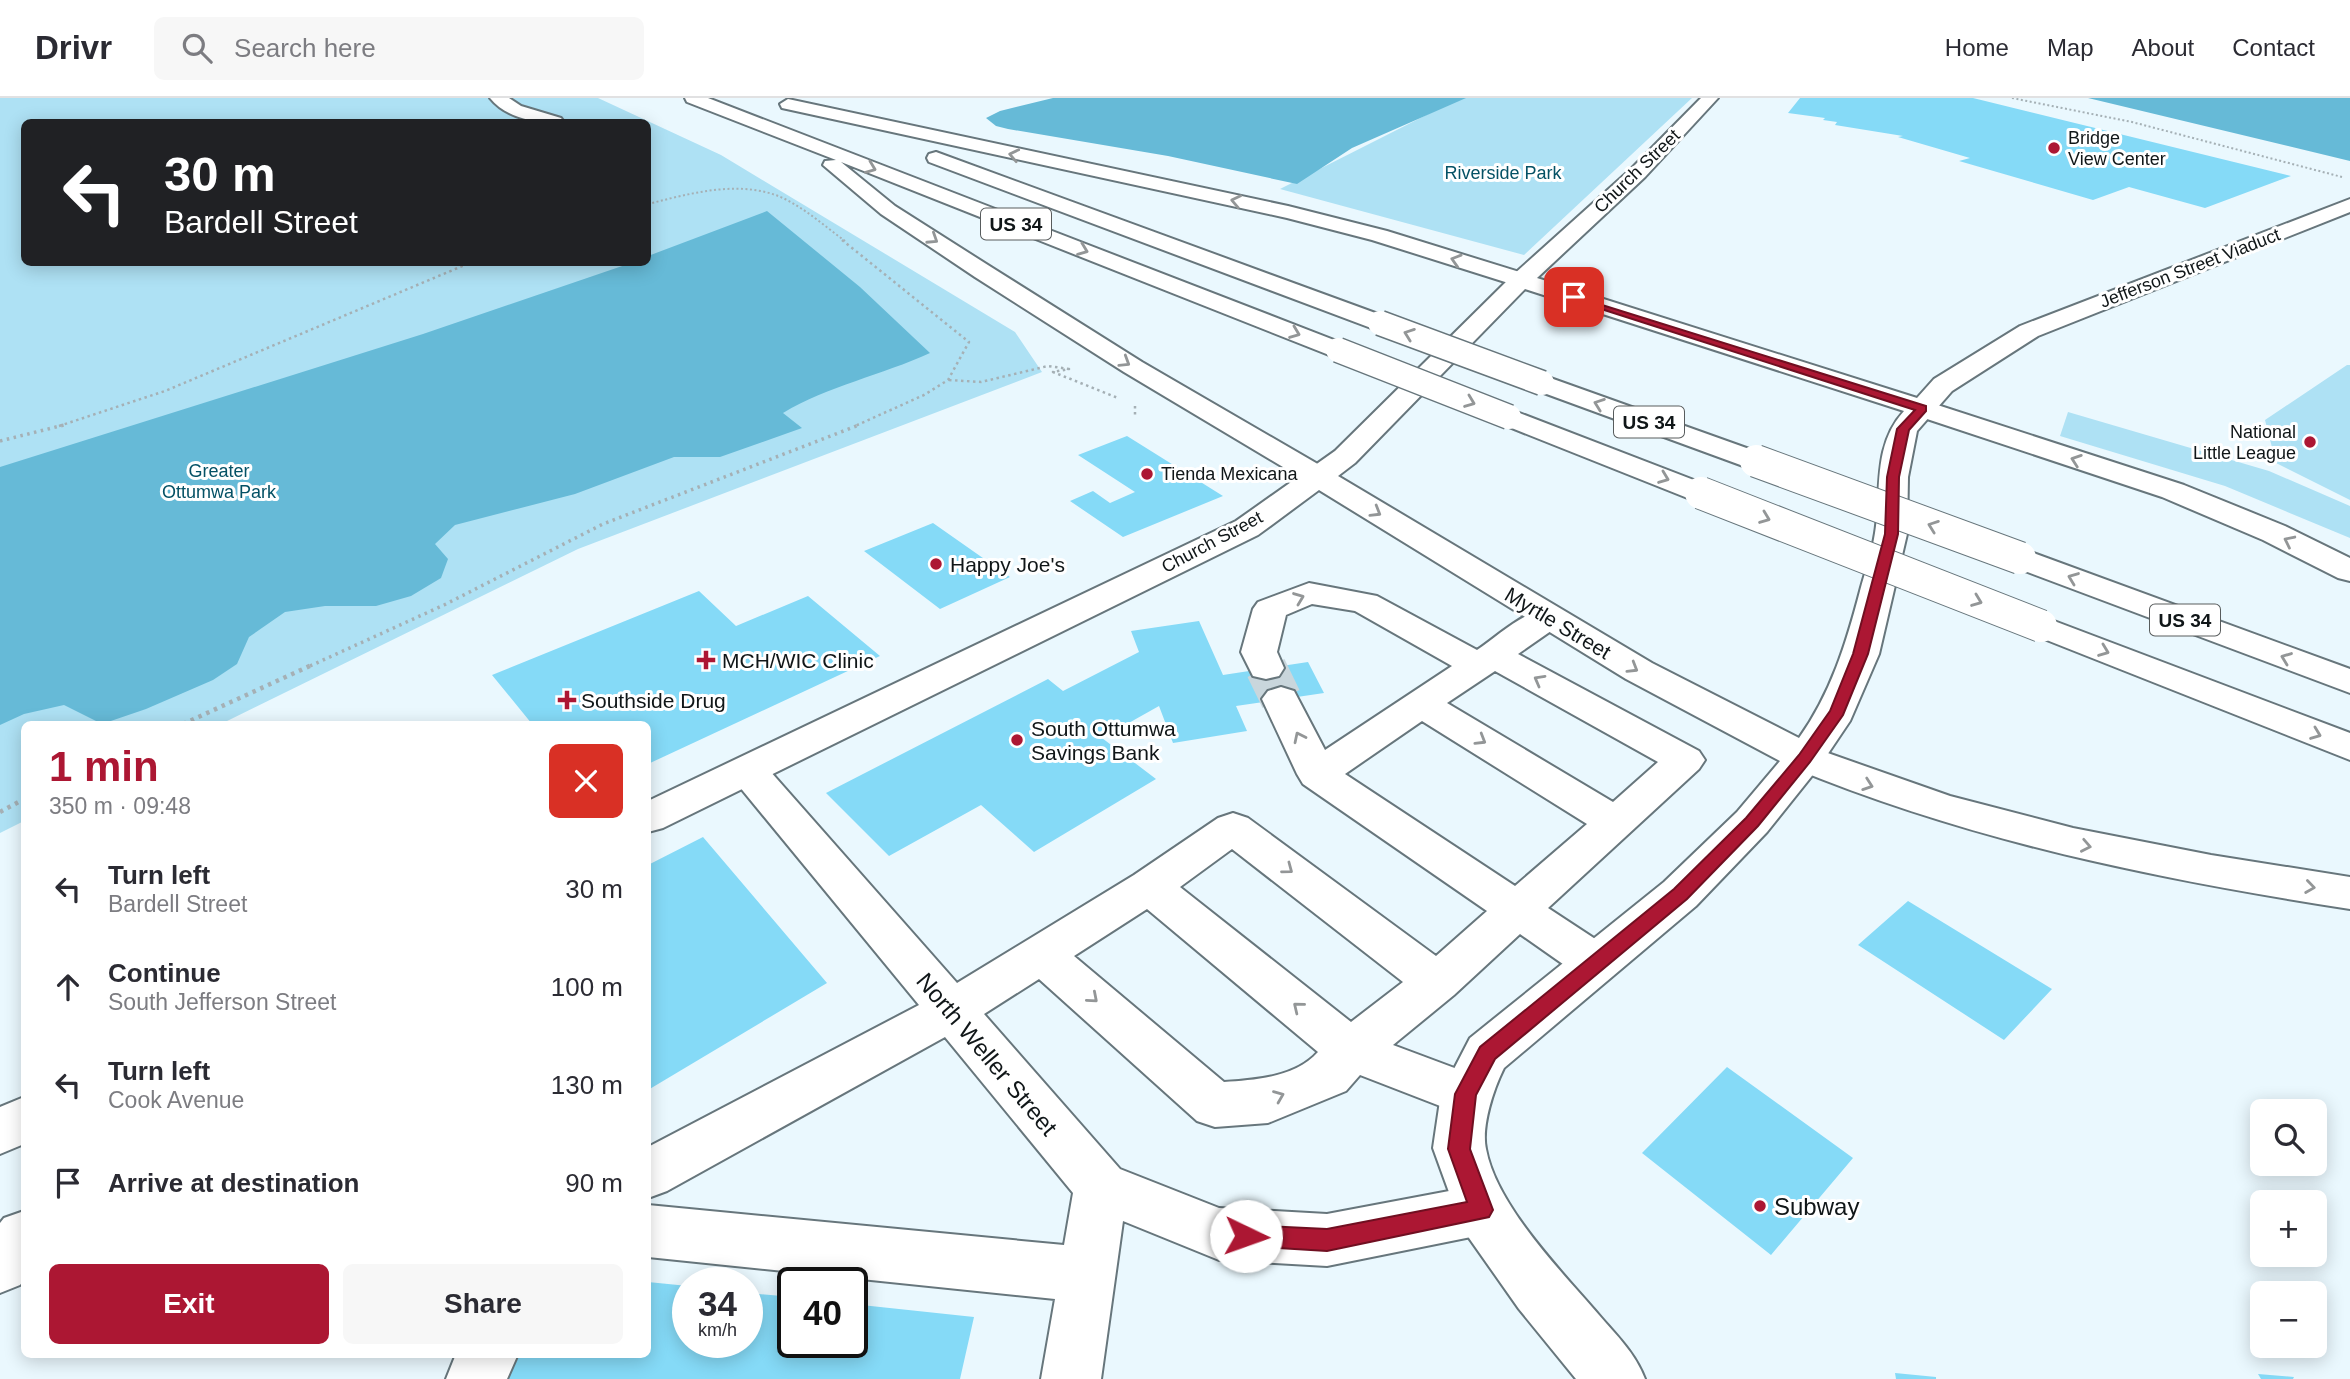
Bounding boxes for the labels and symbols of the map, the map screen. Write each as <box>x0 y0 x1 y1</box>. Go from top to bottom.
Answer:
street label: Church Street <box>1590 125 1684 217</box>
place label: Bridge View Center <box>2068 128 2166 169</box>
marker: Bridge View Center <box>2046 140 2062 156</box>
one-way arrow <box>1008 148 1020 163</box>
one-way arrow <box>864 159 876 173</box>
park label: Riverside Park <box>1444 163 1563 183</box>
one-way arrow <box>1230 195 1242 210</box>
road number: US 34 <box>981 208 1051 240</box>
street label: Jefferson Street Viaduct <box>2097 224 2283 312</box>
one-way arrow <box>925 231 938 244</box>
one-way arrow <box>1076 242 1088 256</box>
one-way arrow <box>1450 254 1462 269</box>
pin <box>1544 267 1604 327</box>
one-way arrow <box>1288 325 1300 339</box>
one-way arrow <box>1403 328 1415 342</box>
one-way arrow <box>1117 353 1130 366</box>
one-way arrow <box>1463 393 1475 407</box>
one-way arrow <box>1594 398 1606 412</box>
road number: US 34 <box>1614 406 1684 438</box>
place label: National Little League <box>2193 422 2296 463</box>
marker: National Little League <box>2302 434 2318 450</box>
one-way arrow <box>2071 454 2083 468</box>
park label: Greater Ottumwa Park <box>162 461 277 502</box>
place label: Tienda Mexicana <box>1161 464 1298 484</box>
marker: Tienda Mexicana <box>1139 466 1155 482</box>
one-way arrow <box>1657 470 1669 484</box>
one-way arrow <box>1369 504 1382 517</box>
street label: Church Street <box>1158 507 1266 577</box>
one-way arrow <box>1758 509 1770 523</box>
one-way arrow <box>1928 520 1940 534</box>
one-way arrow <box>2284 535 2296 549</box>
place label: Happy Joe's <box>950 553 1065 576</box>
marker: Happy Joe's <box>928 556 944 572</box>
one-way arrow <box>2068 572 2080 586</box>
street label: Myrtle Street <box>1501 582 1615 664</box>
one-way arrow <box>1292 592 1304 606</box>
one-way arrow <box>1970 592 1982 606</box>
road number: US 34 <box>2150 604 2220 636</box>
one-way arrow <box>2098 642 2110 656</box>
place label: MCH/WIC Clinic <box>722 649 874 672</box>
marker: MCH/WIC Clinic <box>696 650 716 670</box>
one-way arrow <box>2281 652 2293 666</box>
one-way arrow <box>1626 660 1639 673</box>
one-way arrow <box>1534 675 1546 688</box>
place label: Southside Drug <box>581 689 726 712</box>
marker: Southside Drug <box>559 692 575 708</box>
place label: South Ottumwa Savings Bank <box>1031 717 1176 764</box>
one-way arrow <box>2310 725 2322 739</box>
marker: South Ottumwa Savings Bank <box>1009 732 1025 748</box>
one-way arrow <box>1293 732 1307 744</box>
one-way arrow <box>1473 732 1486 745</box>
one-way arrow <box>1861 777 1873 791</box>
one-way arrow <box>2080 837 2092 852</box>
one-way arrow <box>1280 860 1292 873</box>
one-way arrow <box>2304 879 2316 894</box>
street label: North Weller Street <box>911 967 1063 1141</box>
one-way arrow <box>1084 990 1097 1002</box>
one-way arrow <box>1294 1003 1306 1016</box>
one-way arrow <box>1273 1091 1285 1105</box>
place label: Subway <box>1774 1193 1859 1220</box>
marker: Subway <box>1752 1198 1768 1214</box>
position arrow <box>1209 1199 1283 1273</box>
speed limit sign: 40 <box>777 1267 868 1358</box>

